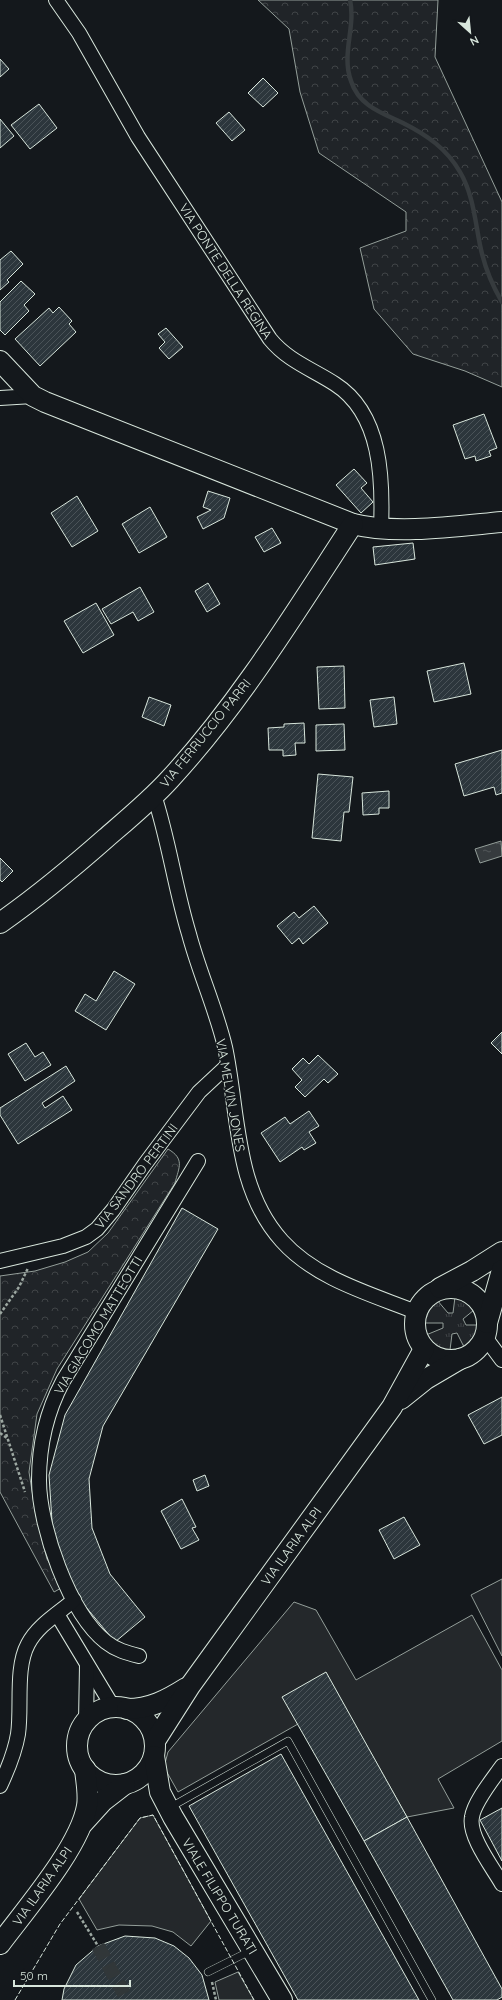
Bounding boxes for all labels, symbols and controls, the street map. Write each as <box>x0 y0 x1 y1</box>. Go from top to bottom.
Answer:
north arrow <box>450 12 490 52</box>
text: N <box>468 33 481 49</box>
street label: VIA PONTE DELLA REGINA <box>176 200 276 342</box>
street label: VIA FERRUCCIO PARRI <box>156 675 254 791</box>
street label: VIA MELVIN JONES <box>213 1037 249 1153</box>
street label: VIA SANDRO PERTINI <box>91 1120 181 1232</box>
street label: VIA GIACOMO MATTEOTTI <box>50 1253 146 1397</box>
street label: VIA ILARIA ALPI <box>257 1504 325 1588</box>
street label: VIALE FILIPPO TURATI <box>179 1835 261 1957</box>
street label: VIA ILARIA ALPI <box>9 1843 75 1929</box>
scale bar <box>14 1962 130 1988</box>
text: 50 m <box>20 1968 48 1983</box>

